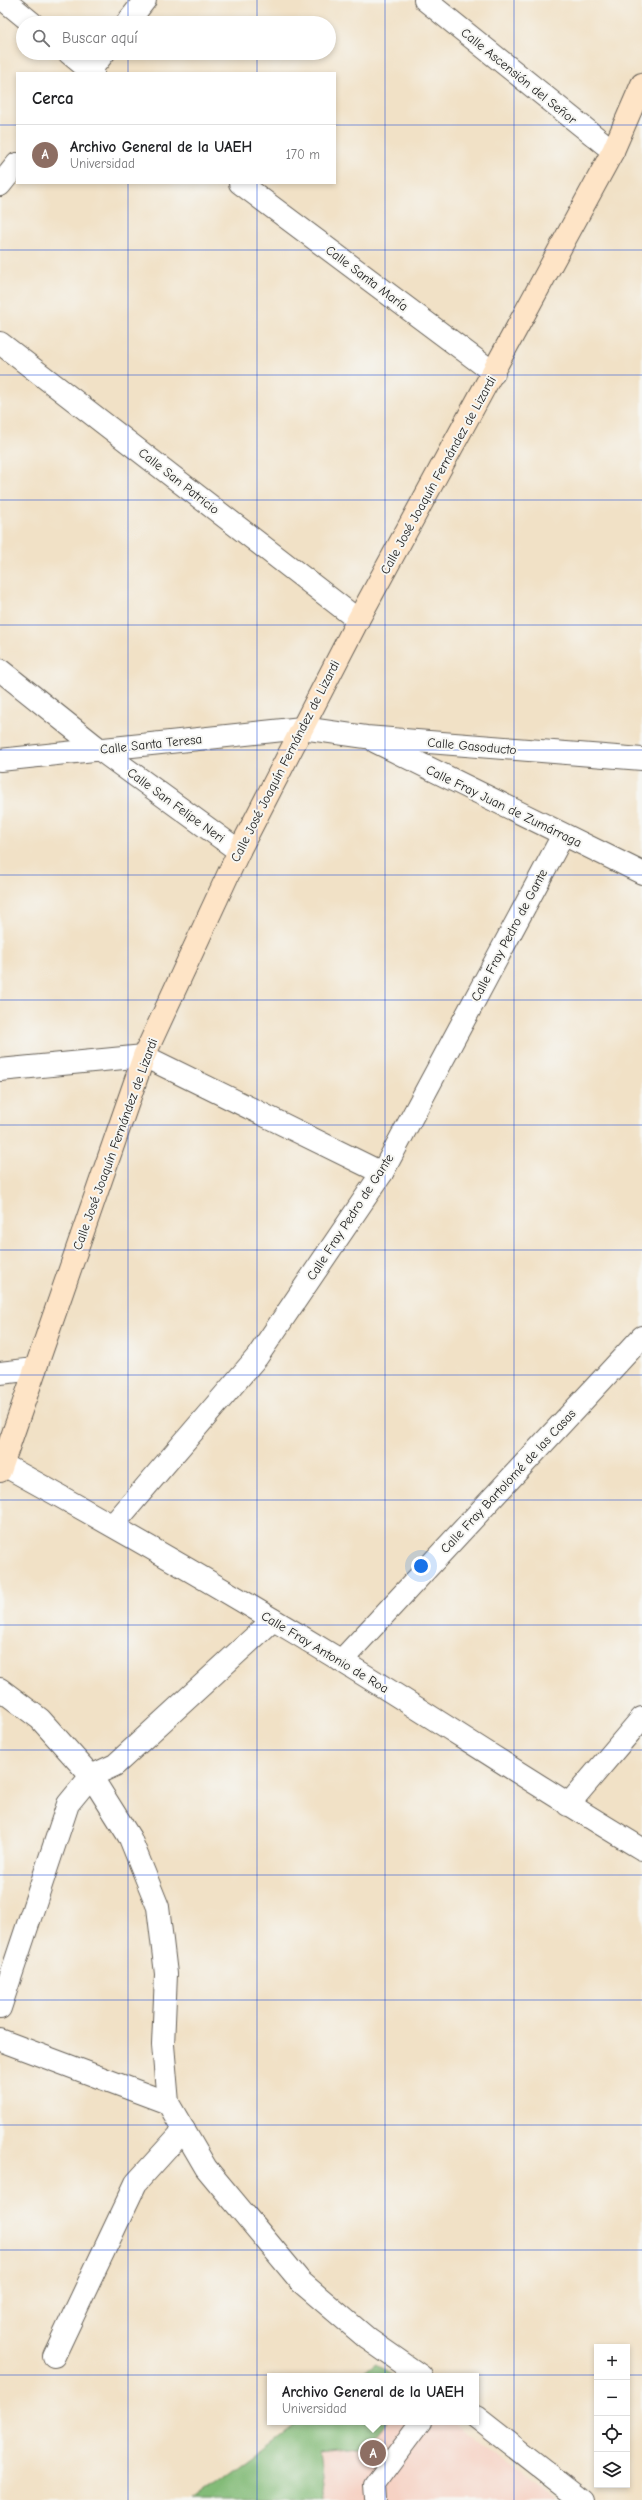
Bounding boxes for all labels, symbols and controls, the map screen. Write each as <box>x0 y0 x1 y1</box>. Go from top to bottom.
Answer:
search box <box>16 16 336 60</box>
street label: Calle Ascensión del Señor <box>458 25 580 128</box>
icon: search <box>30 27 52 49</box>
text: Buscar aquí <box>62 29 138 47</box>
text: Cerca <box>32 89 74 108</box>
text: Archivo General de la UAEH <box>70 138 252 156</box>
text: A <box>41 147 49 162</box>
text: 170 m <box>286 147 320 162</box>
text: Universidad <box>70 156 135 171</box>
street label: Calle Santa María <box>323 242 411 314</box>
street label: Calle José Joaquín Fernández de Lizardi <box>377 373 499 577</box>
street label: Calle San Patricio <box>136 445 222 517</box>
street label: Calle José Joaquín Fernández de Lizardi <box>227 658 343 864</box>
street label: Calle Santa Teresa <box>99 731 203 757</box>
street label: Calle Gasoducto <box>427 735 517 757</box>
street label: Calle Fray Juan de Zumárraga <box>424 762 584 850</box>
street label: Calle San Felipe Neri <box>124 765 228 845</box>
street label: Calle Fray Pedro de Gante <box>468 866 550 1004</box>
street label: Calle José Joaquín Fernández de Lizardi <box>70 1036 160 1252</box>
street label: Calle Fray Pedro de Gante <box>304 1151 397 1283</box>
street label: Calle Fray Bartolomé de las Casas <box>437 1406 579 1556</box>
your location <box>411 1556 431 1576</box>
street label: Calle Fray Antonio de Roa <box>259 1608 391 1696</box>
map controls <box>594 2344 630 2488</box>
button: + <box>594 2344 630 2380</box>
popup <box>267 2373 479 2425</box>
button: − <box>594 2380 630 2416</box>
text: Archivo General de la UAEH <box>282 2383 464 2401</box>
text: Universidad <box>282 2401 347 2416</box>
button: locate <box>594 2416 630 2452</box>
pin: A <box>360 2438 386 2468</box>
button: layers <box>594 2452 630 2488</box>

